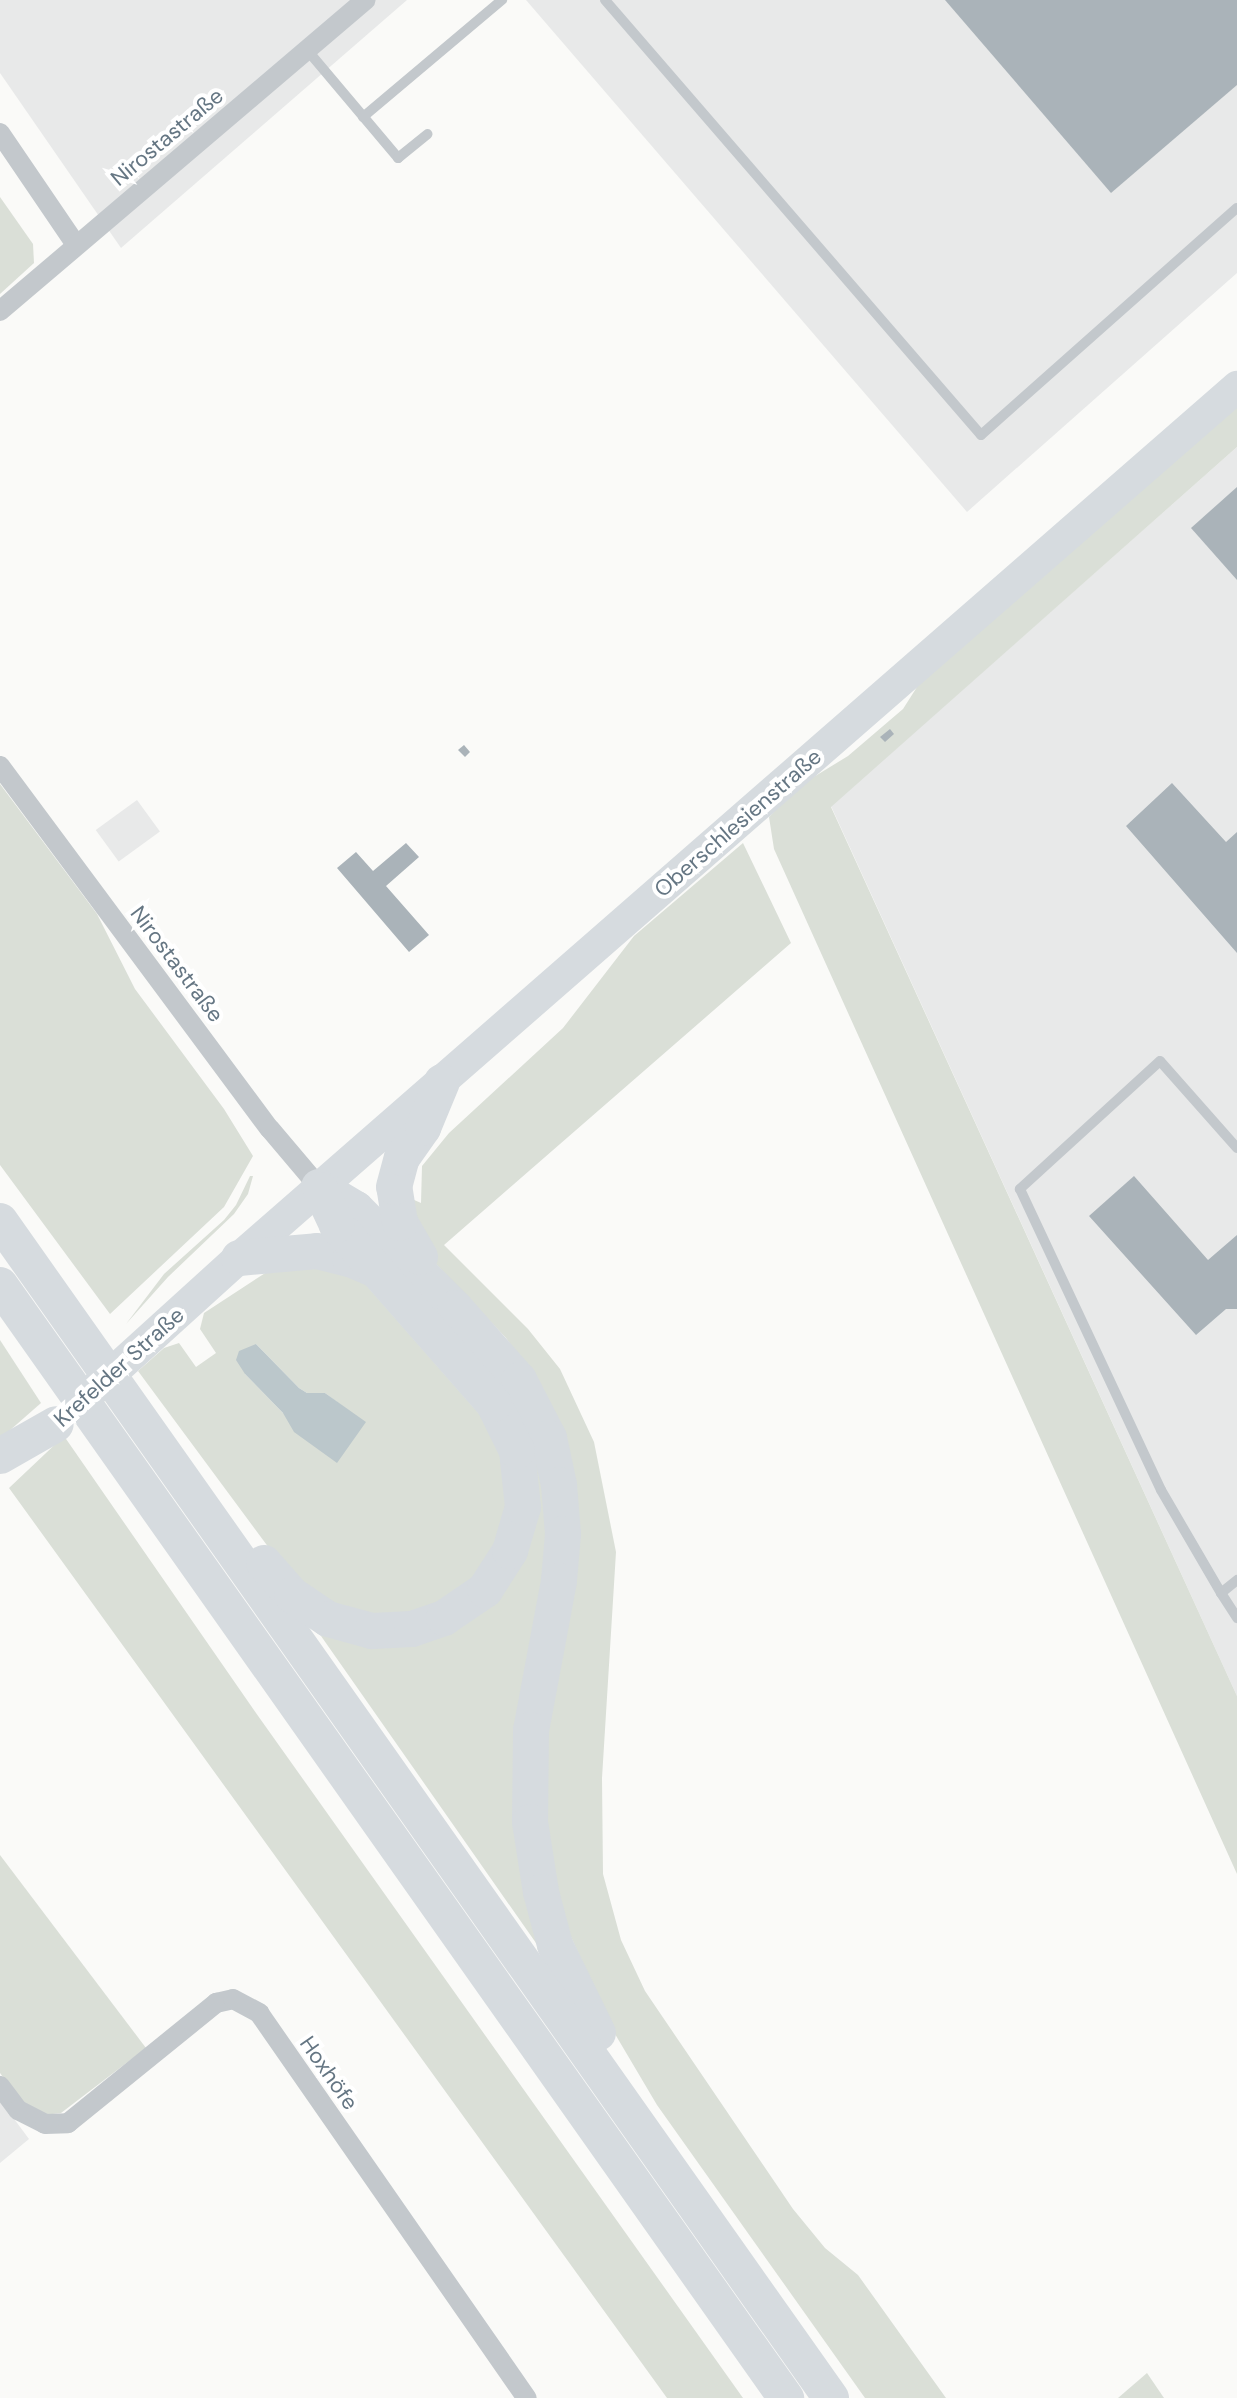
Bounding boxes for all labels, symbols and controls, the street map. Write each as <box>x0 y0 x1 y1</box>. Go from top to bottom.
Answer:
street label: Nirostastraße <box>105 82 229 192</box>
street label: Oberschlesienstraße <box>649 743 827 903</box>
street label: Nirostastraße <box>125 901 229 1027</box>
street label: Krefelder Straße <box>48 1302 190 1432</box>
street label: Hoxhöfe <box>294 2031 364 2115</box>

